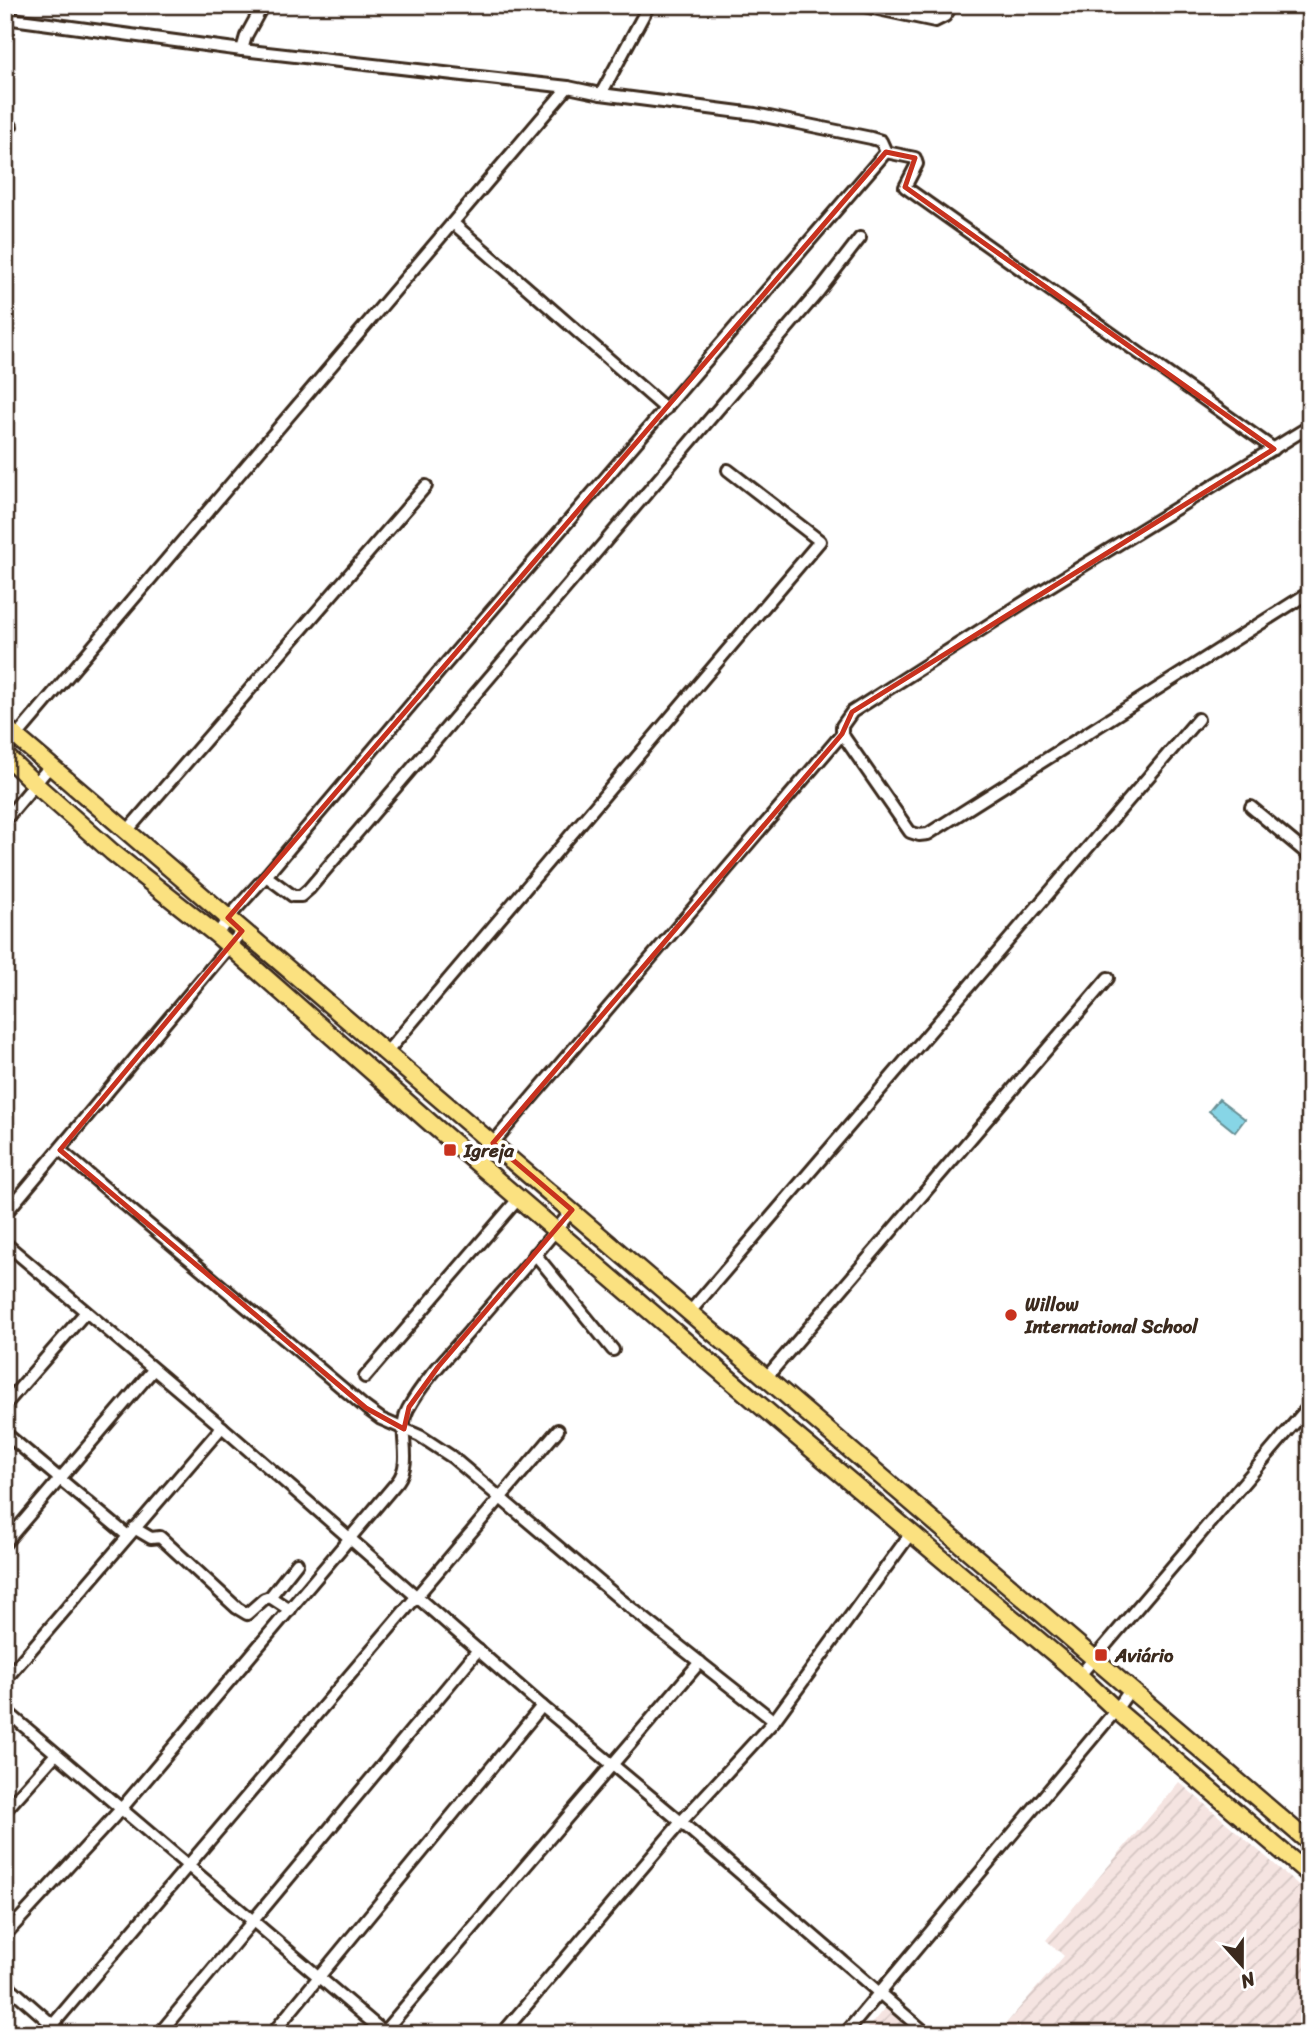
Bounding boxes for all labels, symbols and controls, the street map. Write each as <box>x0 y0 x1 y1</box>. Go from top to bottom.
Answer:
place label: Igreja <box>463 1134 514 1167</box>
marker: Igreja <box>442 1142 458 1158</box>
place label: Willow International School <box>1024 1288 1199 1343</box>
marker: Willow International School <box>1003 1307 1019 1323</box>
place label: Aviário <box>1114 1639 1174 1672</box>
marker: Aviário <box>1093 1647 1109 1663</box>
north arrow <box>1206 1930 1276 2000</box>
text: N <box>1235 1962 1261 1998</box>

